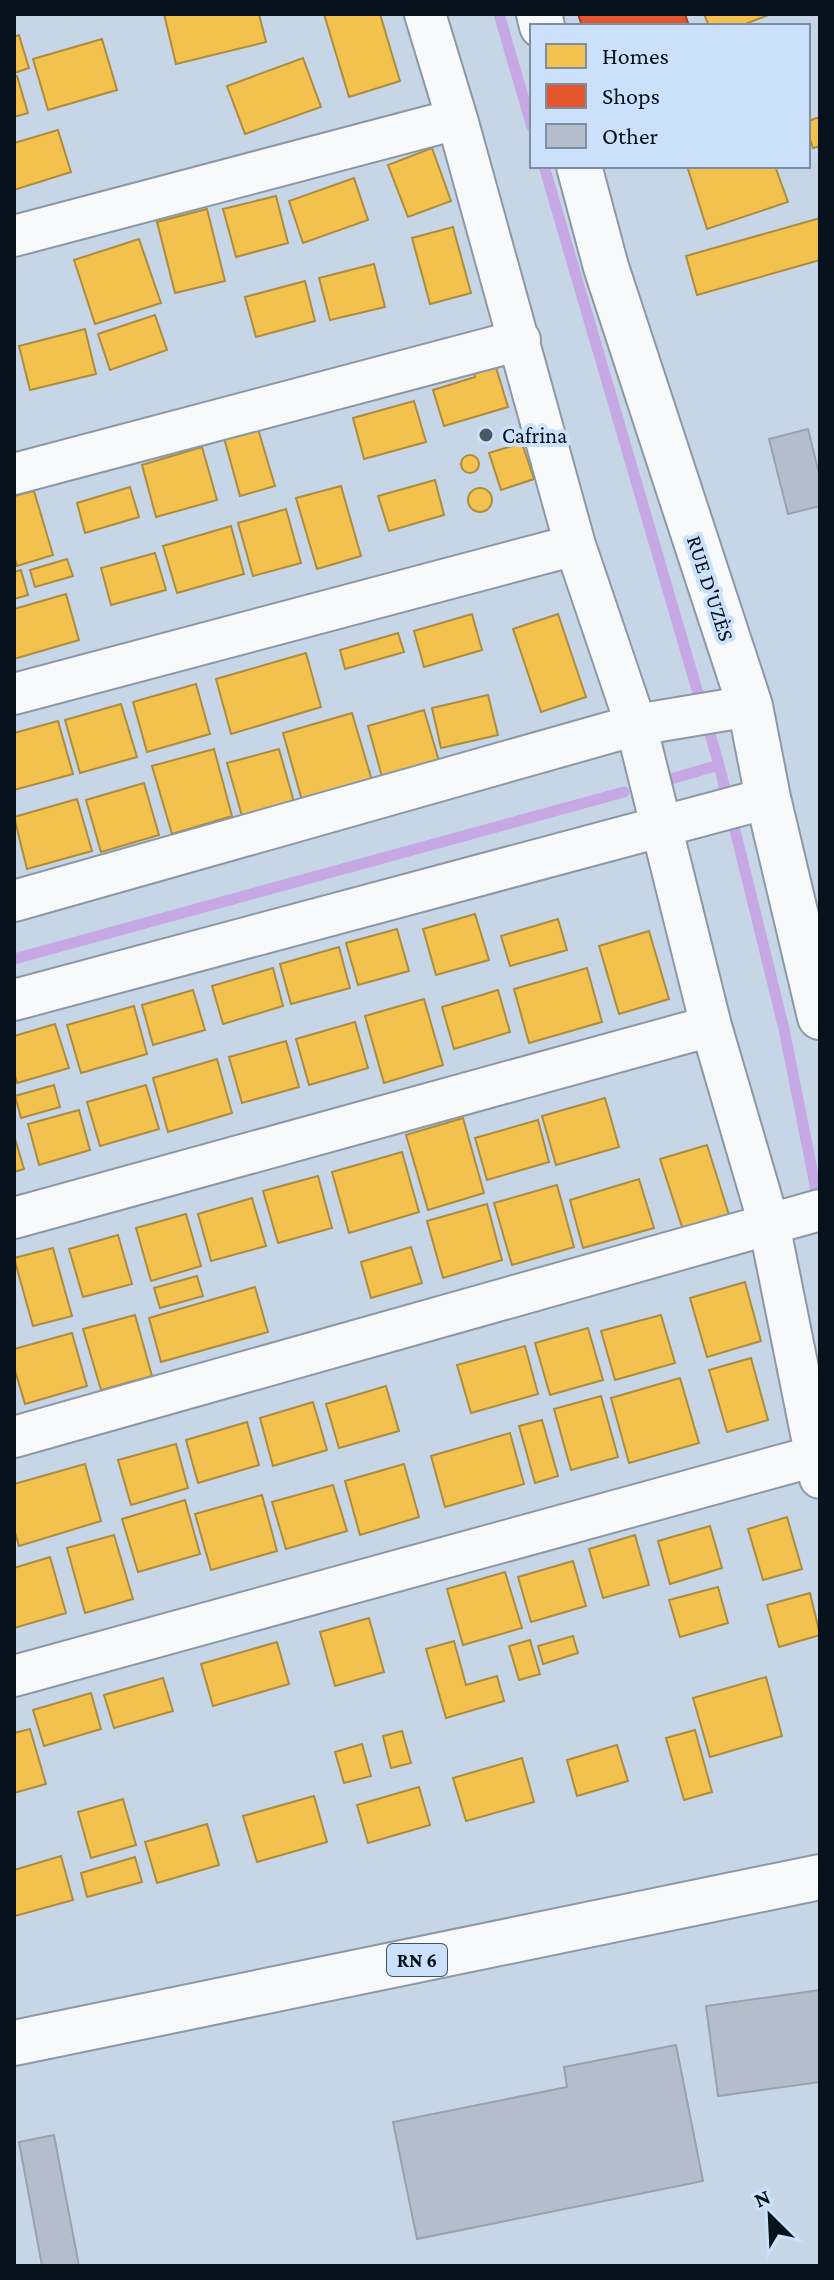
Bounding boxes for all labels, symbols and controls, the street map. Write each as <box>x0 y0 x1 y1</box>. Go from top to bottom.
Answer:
legend <box>530 24 810 168</box>
text: Homes <box>602 42 669 69</box>
text: Shops <box>602 82 660 109</box>
text: Other <box>602 122 658 149</box>
place label: Cafrina <box>502 423 567 448</box>
marker: Cafrina <box>477 426 495 444</box>
street label: RUE D'UZÈS <box>682 532 739 644</box>
road number: RN 6 <box>387 1944 447 1976</box>
north arrow <box>730 2176 810 2256</box>
text: N <box>750 2184 774 2213</box>

